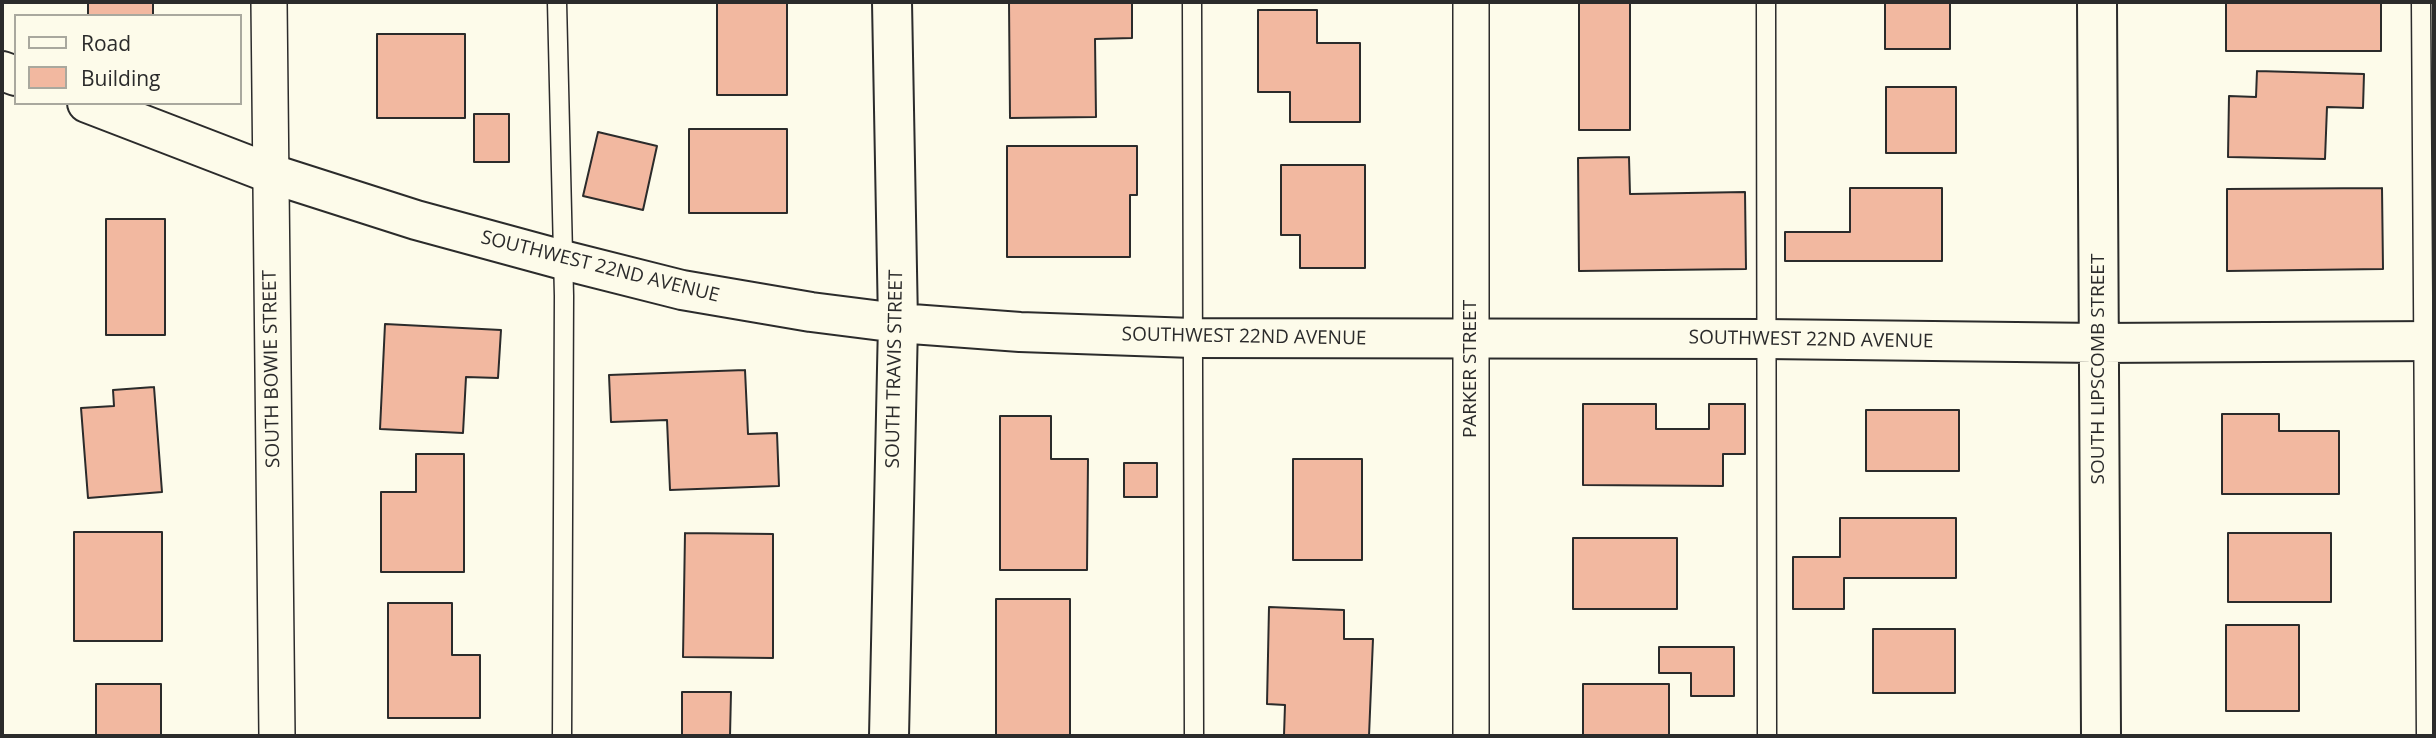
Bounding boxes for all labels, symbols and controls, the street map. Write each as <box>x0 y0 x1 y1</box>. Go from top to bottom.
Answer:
legend <box>14 14 242 105</box>
text: Road <box>81 29 131 57</box>
text: Building <box>81 64 160 92</box>
street label: SOUTHWEST 22ND AVENUE <box>478 226 722 308</box>
street label: SOUTH LIPSCOMB STREET <box>2088 254 2110 484</box>
street label: SOUTH TRAVIS STREET <box>882 269 908 469</box>
street label: SOUTH BOWIE STREET <box>259 270 285 468</box>
street label: PARKER STREET <box>1460 300 1482 438</box>
street label: SOUTHWEST 22ND AVENUE <box>1121 323 1367 351</box>
street label: SOUTHWEST 22ND AVENUE <box>1688 326 1934 354</box>

